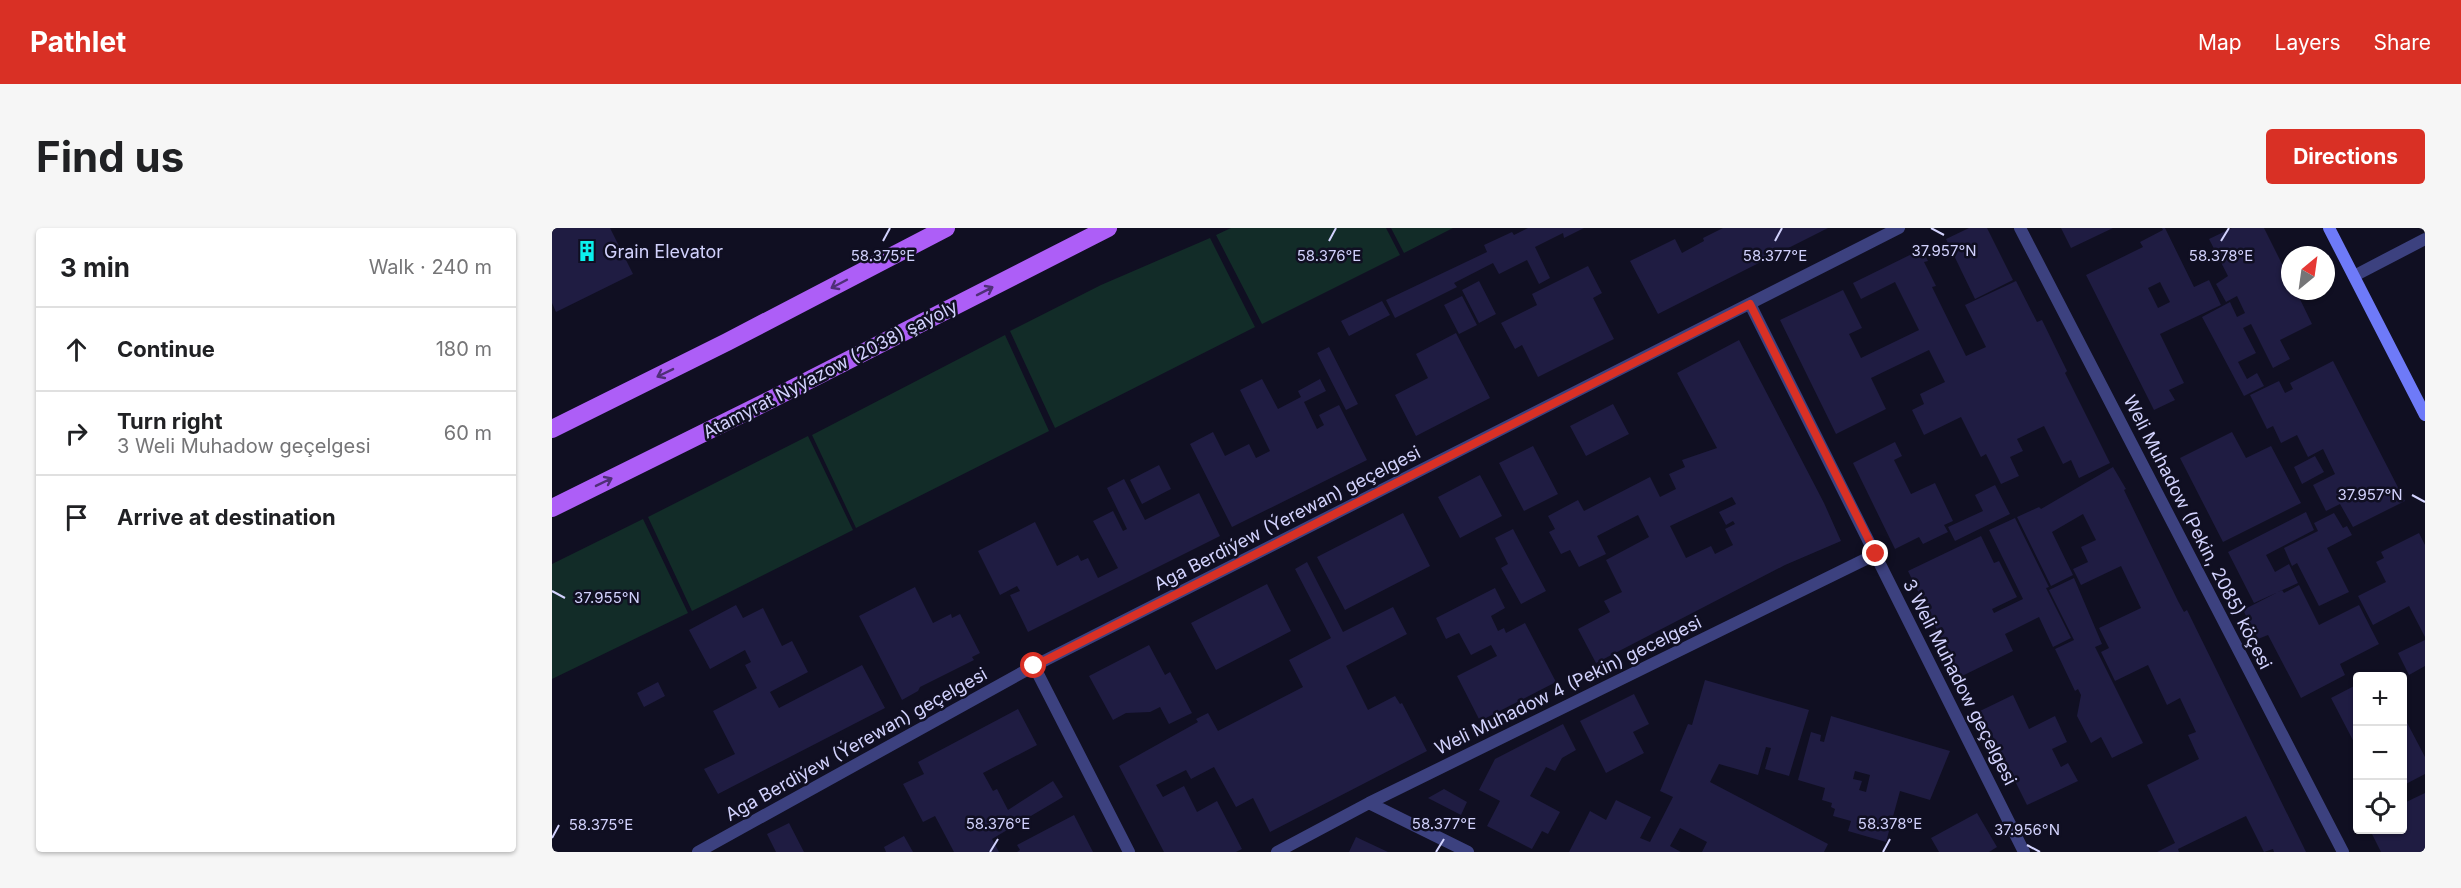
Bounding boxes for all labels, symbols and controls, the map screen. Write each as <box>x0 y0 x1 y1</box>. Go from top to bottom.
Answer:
text: Pathlet <box>30 25 126 59</box>
text: Map <box>2198 30 2242 55</box>
text: Layers <box>2275 30 2341 55</box>
text: Share <box>2374 30 2431 55</box>
button: Directions <box>2266 129 2425 184</box>
text: Find us <box>36 131 184 182</box>
building icon: Grain Elevator <box>575 239 599 263</box>
place label: Grain Elevator <box>604 241 723 262</box>
text: 37.957°N <box>1911 241 1977 260</box>
text: 58.375°E <box>851 246 915 265</box>
text: 58.376°E <box>1297 246 1361 265</box>
text: 58.377°E <box>1743 246 1807 265</box>
text: 58.378°E <box>2189 246 2253 265</box>
north arrow <box>2281 246 2335 300</box>
text: 3 min <box>60 252 130 283</box>
text: Walk · 240 m <box>369 255 492 279</box>
one-way arrow <box>830 279 848 290</box>
one-way arrow <box>976 284 994 296</box>
street label: Atamyrat Nyýazow (2038) şaýoly <box>699 295 961 443</box>
icon: ahead <box>60 333 93 366</box>
text: Continue <box>117 336 215 362</box>
text: 180 m <box>436 337 492 361</box>
one-way arrow <box>657 367 674 379</box>
street label: Weli Muhadow (Pekin, 2085) köçesi <box>2120 392 2276 672</box>
text: Turn right <box>117 408 223 434</box>
icon: right <box>60 417 93 450</box>
text: 60 m <box>444 421 492 445</box>
text: 3 Weli Muhadow geçelgesi <box>117 434 371 458</box>
street label: Aga Berdiýew (Ýerewan) geçelgesi <box>1150 441 1424 595</box>
one-way arrow <box>595 476 613 487</box>
text: 37.957°N <box>2337 485 2403 504</box>
icon: arrive <box>60 501 93 534</box>
text: Arrive at destination <box>117 504 336 530</box>
route end <box>1862 540 1888 566</box>
street label: 3 Weli Muhadow geçelgesi <box>1899 576 2021 788</box>
text: 37.955°N <box>574 588 640 607</box>
street label: Weli Muhadow 4 (Pekin) gecelgesi <box>1431 611 1705 759</box>
route start <box>1020 652 1046 678</box>
street label: Aga Berdiýew (Ýerewan) geçelgesi <box>721 662 991 825</box>
map controls <box>2353 672 2407 834</box>
button: + <box>2353 672 2407 726</box>
button: − <box>2353 726 2407 780</box>
button: locate <box>2353 780 2407 834</box>
text: 58.376°E <box>966 814 1030 833</box>
text: 58.377°E <box>1412 814 1476 833</box>
text: 58.378°E <box>1858 814 1922 833</box>
text: 58.375°E <box>569 815 633 834</box>
text: 37.956°N <box>1994 820 2060 839</box>

